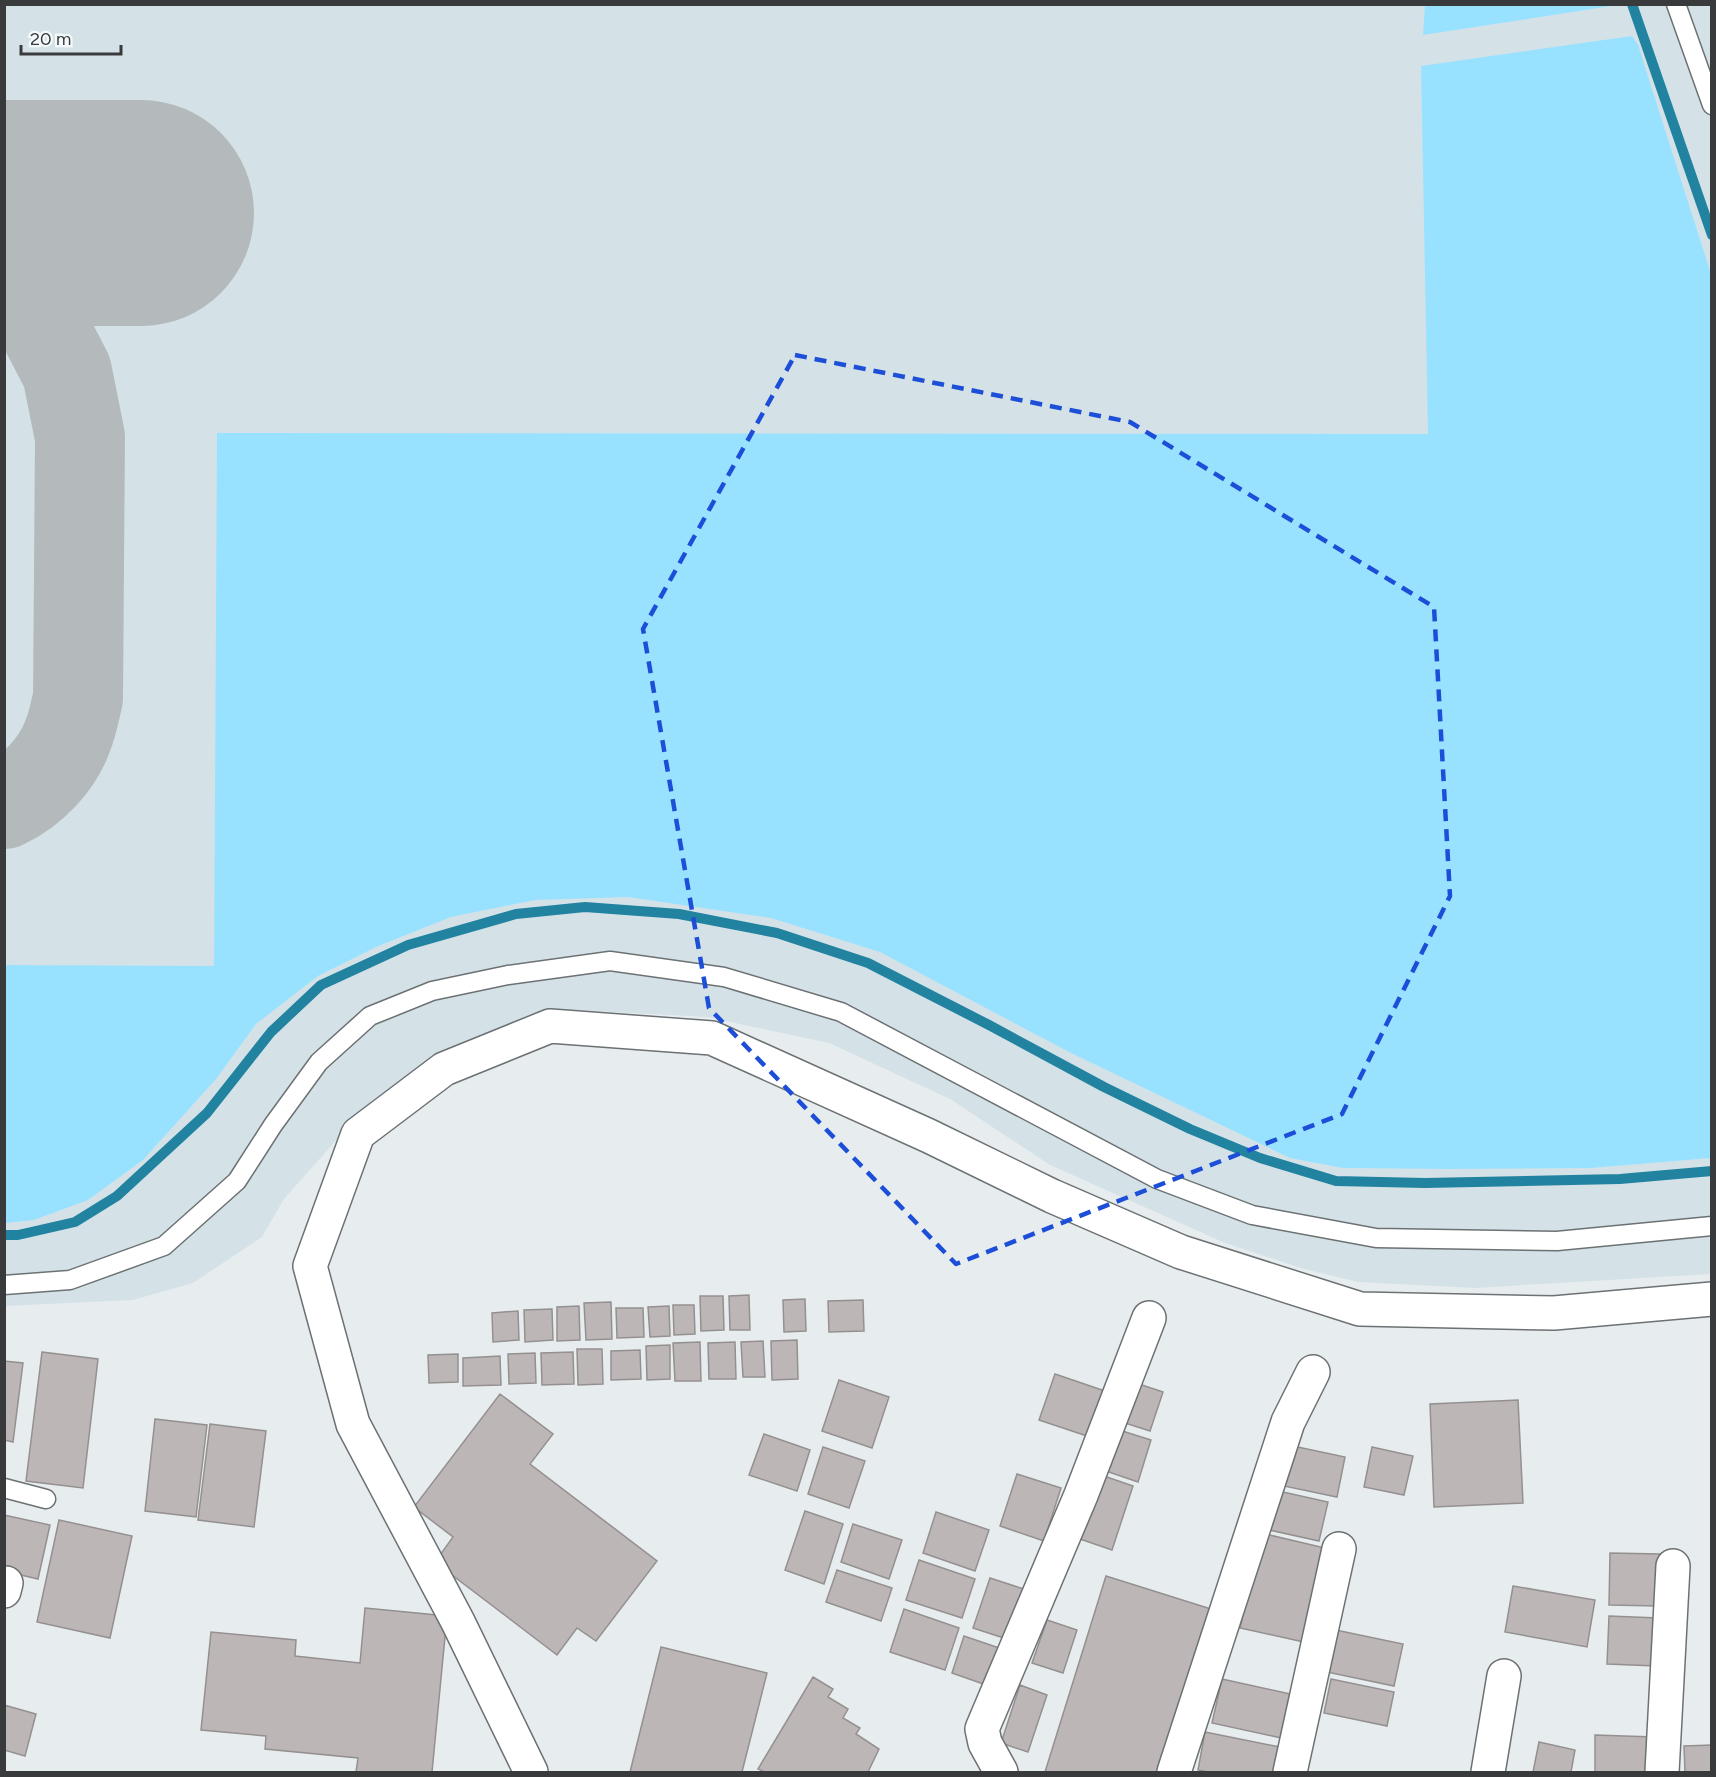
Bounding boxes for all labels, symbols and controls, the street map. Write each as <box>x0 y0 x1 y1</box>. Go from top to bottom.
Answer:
scale bar <box>21 18 122 56</box>
text: 20 m <box>30 28 71 50</box>

